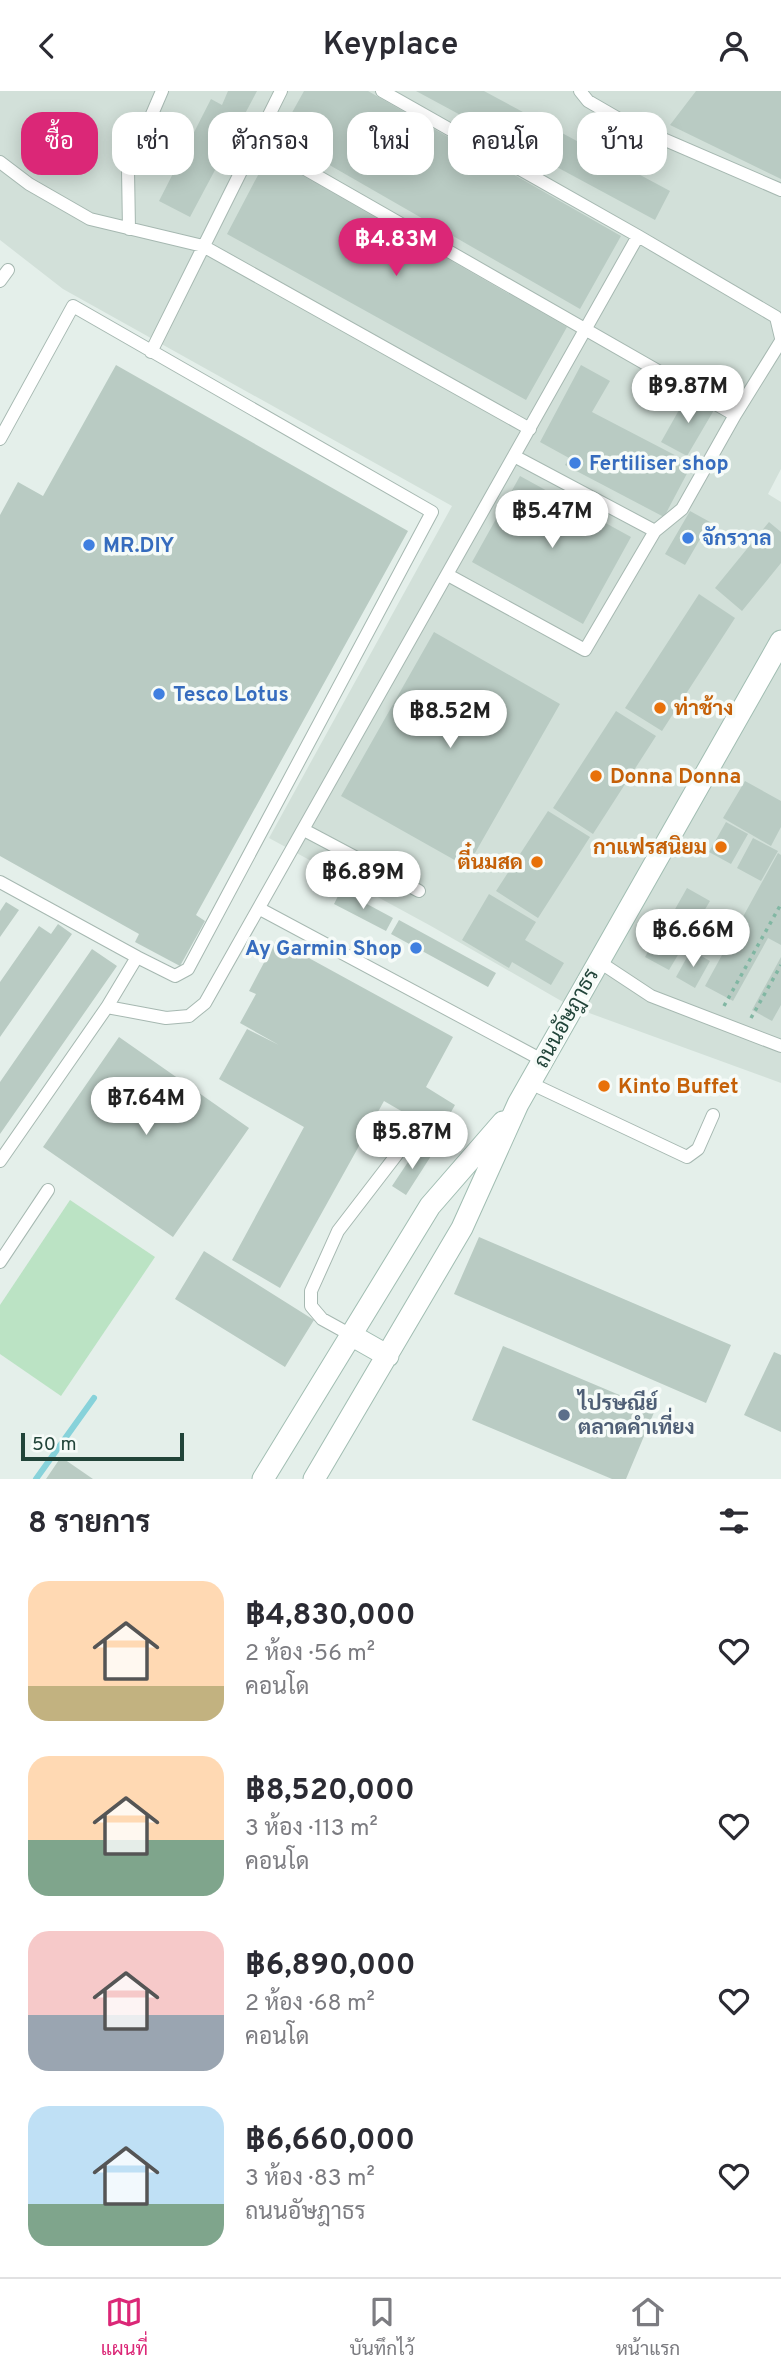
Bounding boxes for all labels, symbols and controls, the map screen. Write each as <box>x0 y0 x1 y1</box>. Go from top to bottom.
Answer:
text: Keyplace <box>323 26 458 66</box>
icon: back <box>28 27 66 65</box>
icon: person <box>715 27 753 65</box>
chip: ซื้อ <box>21 112 98 175</box>
chip: เช่า <box>112 112 194 175</box>
chip: ตัวกรอง <box>208 112 333 175</box>
chip: ใหม่ <box>347 112 434 175</box>
chip: คอนโด <box>448 112 563 175</box>
chip: บ้าน <box>577 112 667 175</box>
pin: ฿4.83M <box>339 219 453 278</box>
text: ฿4.83M <box>355 226 437 255</box>
pin: ฿9.87M <box>631 365 745 425</box>
text: ฿9.87M <box>648 373 728 402</box>
place label: Fertiliser shop <box>589 451 729 478</box>
marker: Fertiliser shop <box>567 455 583 471</box>
pin: ฿5.47M <box>495 491 609 550</box>
text: ฿5.47M <box>511 498 593 527</box>
place label: จักรวาล <box>702 526 772 553</box>
marker: จักรวาล <box>680 530 696 546</box>
place label: MR.DIY <box>103 533 174 560</box>
marker: MR.DIY <box>81 537 97 553</box>
place label: Tesco Lotus <box>173 682 289 709</box>
marker: Tesco Lotus <box>151 686 167 702</box>
pin: ฿8.52M <box>393 691 507 750</box>
place label: ท่าช้าง <box>674 695 733 723</box>
text: ฿8.52M <box>409 698 491 727</box>
marker: ท่าช้าง <box>652 700 668 716</box>
place label: Donna Donna <box>610 764 741 791</box>
marker: Donna Donna <box>588 768 604 784</box>
place label: กาแฟรสนิยม <box>593 835 707 862</box>
marker: กาแฟรสนิยม <box>713 839 729 855</box>
place label: ตี๋นมสด <box>457 842 523 877</box>
pin: ฿6.89M <box>306 851 420 911</box>
marker: ตี๋นมสด <box>529 854 545 870</box>
text: ฿6.89M <box>322 859 404 888</box>
pin: ฿6.66M <box>636 909 750 969</box>
text: ฿6.66M <box>652 917 734 946</box>
place label: Ay Garmin Shop <box>245 936 402 963</box>
marker: Ay Garmin Shop <box>408 940 424 956</box>
street label: ถนนอัษฎาธร <box>529 964 606 1073</box>
place label: Kinto Buffet <box>618 1074 738 1101</box>
pin: ฿7.64M <box>89 1077 203 1137</box>
marker: Kinto Buffet <box>596 1078 612 1094</box>
text: ฿7.64M <box>107 1085 185 1114</box>
pin: ฿5.87M <box>355 1111 469 1171</box>
text: ฿5.87M <box>372 1119 452 1148</box>
place label: ไปรษณีย์ ตลาดคำเที่ยง <box>576 1389 695 1442</box>
marker: ไปรษณีย์ ตลาดคำเที่ยง <box>556 1407 572 1423</box>
scale bar <box>21 1430 184 1462</box>
text: 50 m <box>32 1433 77 1457</box>
icon: filters <box>715 1502 753 1540</box>
text: 8 รายการ <box>28 1506 150 1543</box>
text: ฿4,830,000 <box>245 1598 415 1635</box>
icon: home <box>84 1609 168 1693</box>
icon: heart <box>715 1632 753 1670</box>
text: 2 ห้อง · 56 m² <box>245 1640 375 1669</box>
text: คอนโด <box>245 1674 309 1703</box>
text: ฿8,520,000 <box>245 1773 415 1810</box>
icon: home <box>84 1784 168 1868</box>
icon: heart <box>715 1807 753 1845</box>
text: 3 ห้อง · 113 m² <box>245 1815 378 1844</box>
text: คอนโด <box>245 1849 309 1878</box>
text: ฿6,890,000 <box>245 1948 416 1985</box>
icon: home <box>84 1959 168 2043</box>
icon: heart <box>715 1982 753 2020</box>
text: 2 ห้อง · 68 m² <box>245 1990 375 2019</box>
text: คอนโด <box>245 2024 309 2053</box>
text: ฿6,660,000 <box>245 2123 415 2160</box>
icon: home <box>84 2134 168 2218</box>
icon: heart <box>715 2157 753 2195</box>
text: 3 ห้อง · 83 m² <box>245 2165 375 2194</box>
text: ถนนอัษฎาธร <box>245 2199 366 2228</box>
tab: แผนที่ <box>101 2293 148 2362</box>
tab: บันทึกไว้ <box>349 2293 414 2362</box>
tab: หน้าแรก <box>616 2293 680 2362</box>

